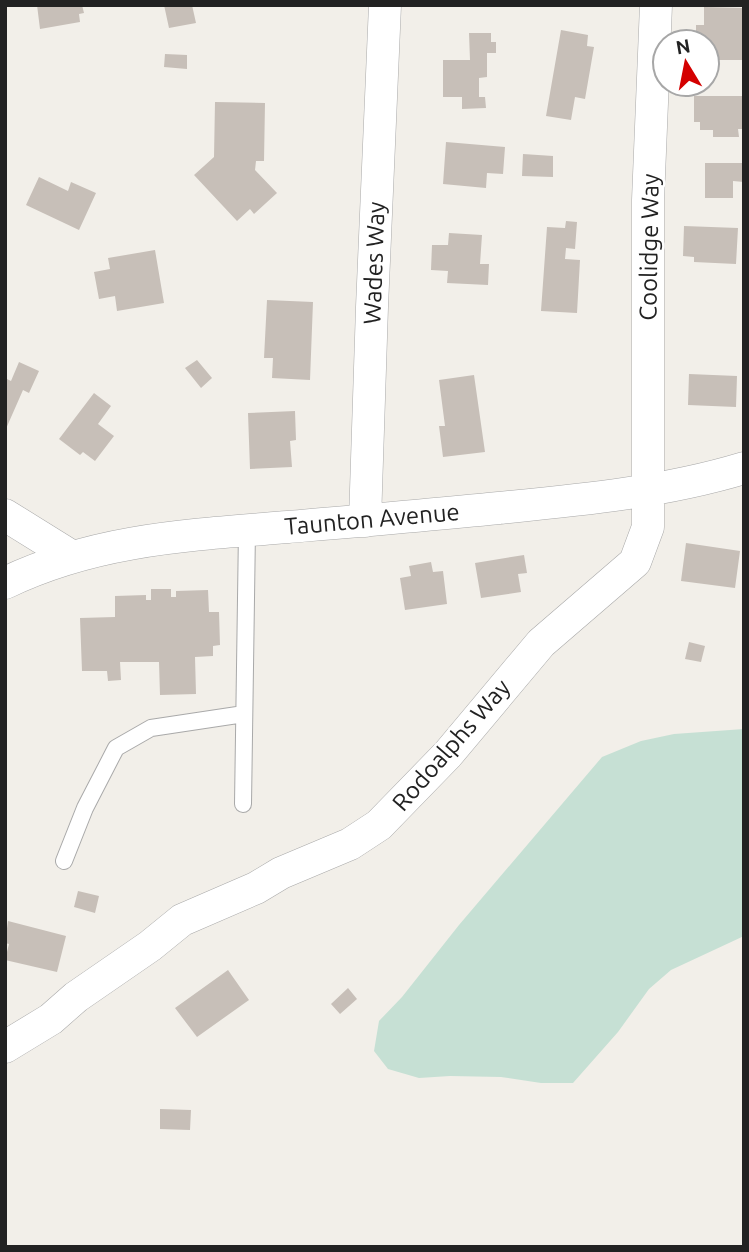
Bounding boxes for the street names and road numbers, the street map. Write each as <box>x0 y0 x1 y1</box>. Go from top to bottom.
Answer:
street label: Coolidge Way <box>634 173 664 321</box>
street label: Wades Way <box>358 201 390 325</box>
street label: Taunton Avenue <box>283 498 461 540</box>
street label: Rodoalphs Way <box>387 674 516 816</box>

